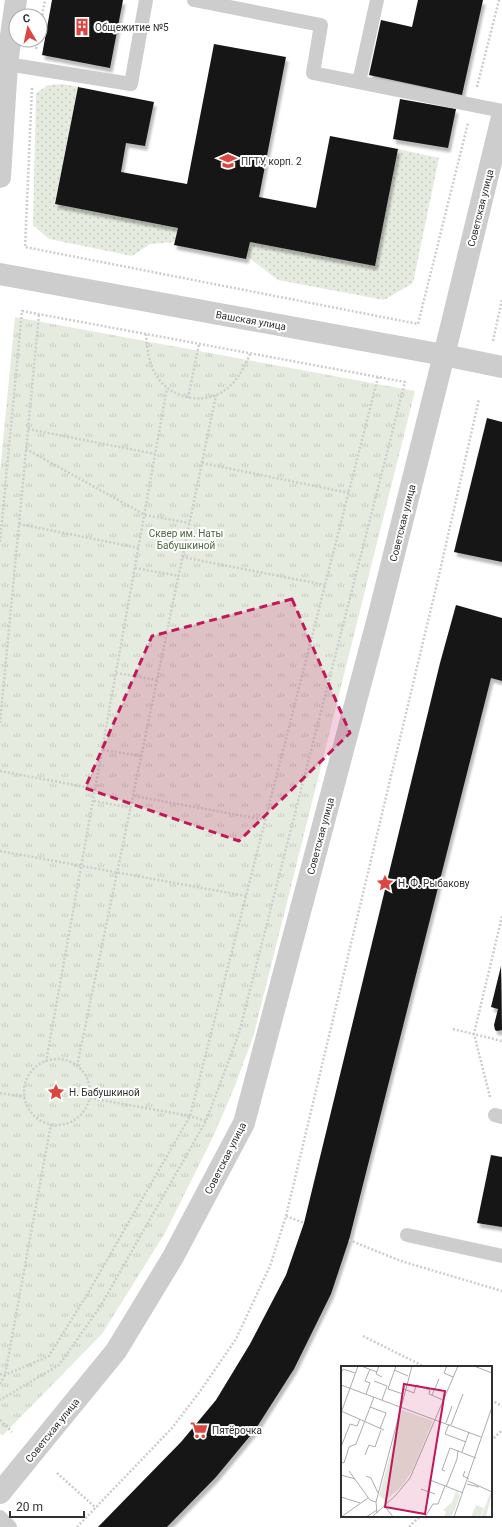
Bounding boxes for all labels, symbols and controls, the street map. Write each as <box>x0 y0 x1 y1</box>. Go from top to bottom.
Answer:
north arrow <box>8 8 48 48</box>
text: С <box>22 12 31 26</box>
building icon: Общежитие №5 <box>72 17 92 37</box>
place label: Общежитие №5 <box>95 22 169 33</box>
school or university icon: ПГТУ, корп. 2 <box>218 151 238 171</box>
place label: ПГТУ, корп. 2 <box>241 156 302 167</box>
street label: Советская улица <box>466 168 495 248</box>
street label: Вашская улица <box>215 309 287 332</box>
street label: Советская улица <box>388 483 417 563</box>
park label: Сквер им. Наты Бабушкиной <box>149 528 223 551</box>
street label: Советская улица <box>305 796 336 876</box>
place icon: Н. Ф. Рыбакову <box>375 873 395 893</box>
place label: Н. Ф. Рыбакову <box>398 877 470 889</box>
place icon: Н. Бабушкиной <box>46 1082 66 1102</box>
place label: Н. Бабушкиной <box>69 1087 140 1098</box>
street label: Советская улица <box>203 1120 248 1196</box>
inset map <box>341 1366 492 1517</box>
street label: Советская улица <box>23 1396 82 1465</box>
supermarket icon: Пятёрочка <box>189 1420 209 1440</box>
place label: Пятёрочка <box>212 1425 262 1436</box>
scale bar <box>10 1493 84 1519</box>
text: 20 m <box>16 1500 43 1514</box>

